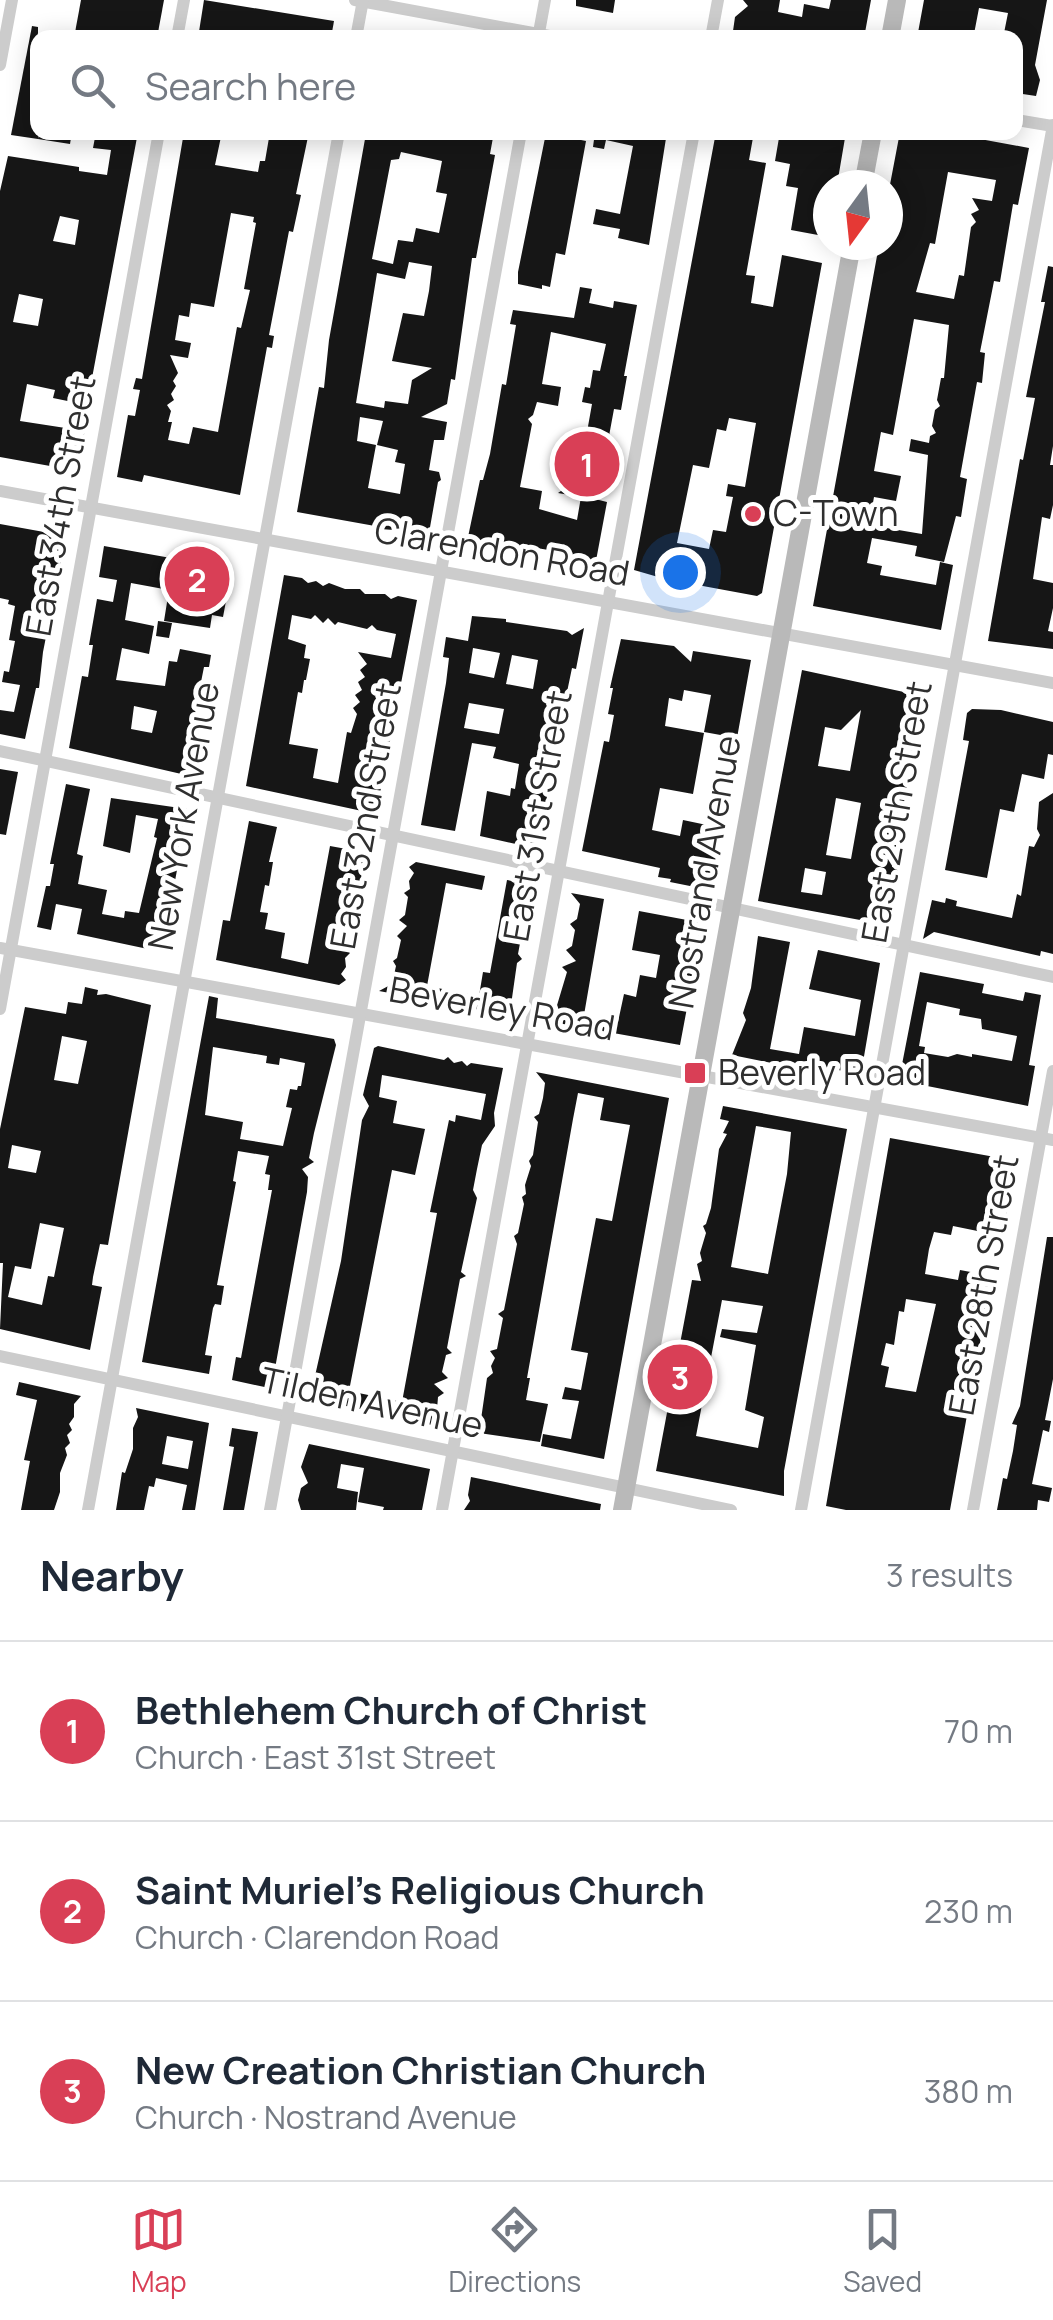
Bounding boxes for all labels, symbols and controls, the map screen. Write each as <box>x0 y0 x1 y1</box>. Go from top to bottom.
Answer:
search box <box>30 30 1023 140</box>
icon: search <box>65 58 120 113</box>
text: Search here <box>145 59 356 111</box>
north arrow <box>813 170 903 260</box>
street label: East 34th Street <box>14 372 107 640</box>
pin: 1 <box>554 426 620 502</box>
place label: C-Town <box>773 489 898 537</box>
marker: C-Town <box>742 503 764 525</box>
street label: Clarendon Road <box>371 505 633 597</box>
pin: 2 <box>164 542 230 616</box>
your location <box>655 547 706 598</box>
street label: East 29th Street <box>849 677 943 947</box>
street label: New York Avenue <box>136 678 230 954</box>
street label: East 32nd Street <box>318 679 412 953</box>
street label: East 31st Street <box>491 687 583 945</box>
street label: Nostrand Avenue <box>656 732 752 1012</box>
street label: Beverley Road <box>386 965 619 1051</box>
place label: Beverly Road <box>718 1048 926 1096</box>
marker: Beverly Road <box>682 1060 708 1086</box>
street label: East 28th Street <box>936 1151 1030 1419</box>
pin: 3 <box>648 1340 712 1414</box>
street label: Tilden Avenue <box>257 1355 487 1449</box>
text: Nearby <box>40 1546 184 1604</box>
text: 3 results <box>886 1553 1013 1597</box>
text: Bethlehem Church of Christ <box>135 1683 647 1735</box>
text: 1 <box>65 1709 80 1753</box>
text: 70 m <box>944 1709 1013 1753</box>
text: Church · East 31st Street <box>135 1735 496 1779</box>
text: Saint Muriel's Religious Church <box>135 1863 705 1915</box>
text: 2 <box>63 1889 82 1933</box>
text: 230 m <box>924 1889 1013 1933</box>
text: Church · Clarendon Road <box>135 1915 500 1959</box>
text: New Creation Christian Church <box>135 2043 706 2095</box>
text: 3 <box>63 2069 82 2113</box>
text: 380 m <box>924 2069 1013 2113</box>
text: Church · Nostrand Avenue <box>135 2095 517 2139</box>
tab: Map <box>131 2202 187 2300</box>
tab: Directions <box>449 2202 581 2300</box>
tab: Saved <box>843 2202 922 2300</box>

